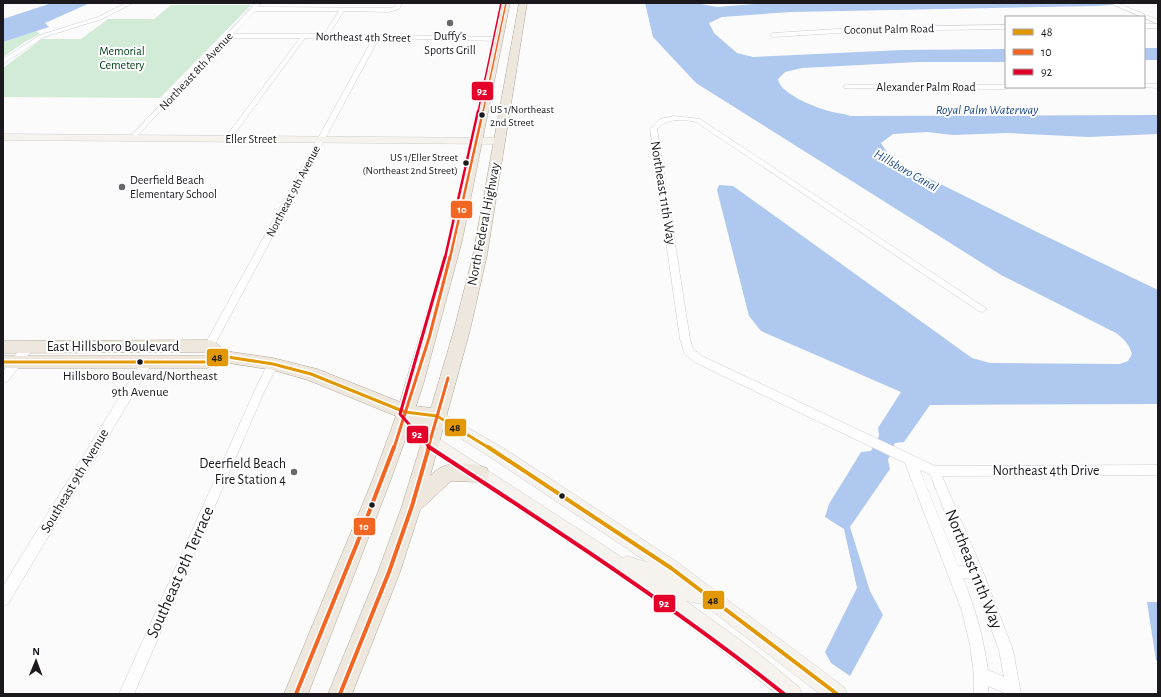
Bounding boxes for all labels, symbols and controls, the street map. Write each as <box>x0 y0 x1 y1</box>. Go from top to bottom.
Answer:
legend <box>1005 16 1145 88</box>
marker: Duffy's Sports Grill <box>445 18 455 28</box>
street label: Coconut Palm Road <box>844 22 934 36</box>
text: 48 <box>1041 26 1053 38</box>
street label: Northeast 8th Avenue <box>157 30 235 112</box>
street label: Northeast 4th Street <box>315 30 411 44</box>
place label: Duffy's Sports Grill <box>424 30 476 56</box>
park label: Memorial Cemetery <box>99 45 145 72</box>
text: 10 <box>1041 46 1051 58</box>
text: 92 <box>1041 66 1053 78</box>
line badge: 92 <box>471 81 494 101</box>
street label: Alexander Palm Road <box>876 81 976 93</box>
text: 92 <box>477 86 487 97</box>
place label: US 1/Northeast 2nd Street <box>490 104 554 128</box>
water label: Royal Palm Waterway <box>936 104 1039 117</box>
marker: US 1/Northeast 2nd Street <box>477 110 487 120</box>
street label: Eller Street <box>225 133 277 145</box>
street label: Northeast 11th Way <box>648 140 678 246</box>
street label: Northeast 9th Avenue <box>264 143 322 239</box>
water label: Hillsboro Canal <box>872 148 940 194</box>
place label: US 1/Eller Street (Northeast 2nd Street) <box>362 152 458 176</box>
marker: US 1/Eller Street (Northeast 2nd Street) <box>461 158 471 168</box>
street label: North Federal Highway <box>465 161 503 287</box>
place label: Deerfield Beach Elementary School <box>130 174 217 201</box>
marker: Deerfield Beach Elementary School <box>117 182 127 192</box>
line badge: 10 <box>450 200 473 219</box>
text: 10 <box>457 204 467 215</box>
street label: East Hillsboro Boulevard <box>47 340 179 354</box>
line badge: 48 <box>206 348 229 367</box>
text: 48 <box>212 352 222 363</box>
marker: Hillsboro Boulevard/Northeast 9th Avenue <box>135 357 145 367</box>
place label: Hillsboro Boulevard/Northeast 9th Avenue <box>63 370 217 399</box>
line badge: 48 <box>444 418 467 437</box>
text: 48 <box>450 422 460 433</box>
line badge: 92 <box>406 425 429 444</box>
street label: Southeast 9th Avenue <box>39 427 111 535</box>
text: 92 <box>412 429 422 440</box>
place label: Deerfield Beach Fire Station 4 <box>199 457 286 487</box>
street label: Northeast 4th Drive <box>992 464 1100 478</box>
marker: Deerfield Beach Fire Station 4 <box>289 467 299 477</box>
unlabelled marker <box>557 491 567 501</box>
unlabelled marker <box>367 500 377 510</box>
street label: Southeast 9th Terrace <box>143 503 217 640</box>
street label: Northeast 11th Way <box>941 507 1006 632</box>
line badge: 10 <box>353 517 376 536</box>
text: 10 <box>359 521 369 532</box>
line badge: 48 <box>702 590 725 610</box>
line badge: 92 <box>653 594 676 613</box>
text: 48 <box>708 595 718 606</box>
text: 92 <box>659 598 669 609</box>
north arrow <box>16 641 56 681</box>
text: N <box>32 646 40 657</box>

